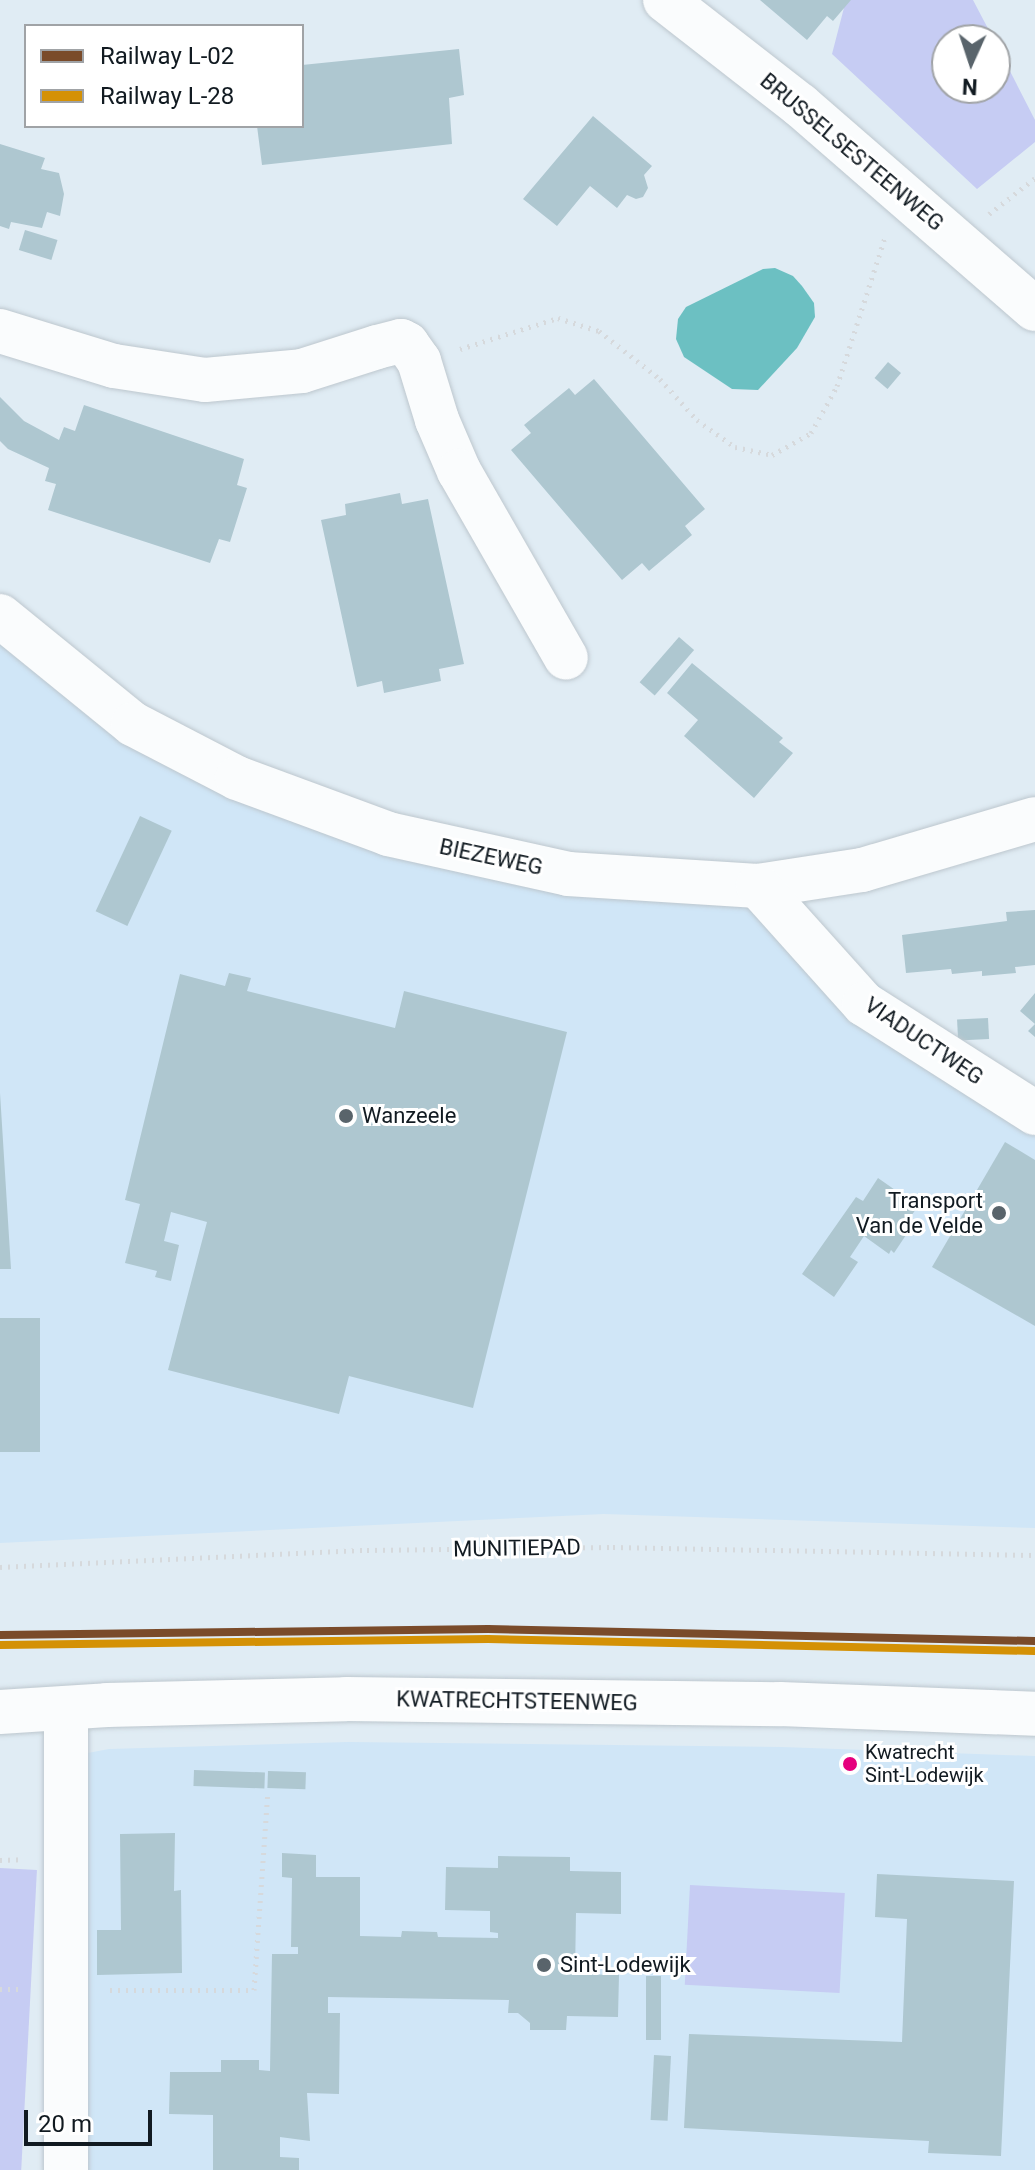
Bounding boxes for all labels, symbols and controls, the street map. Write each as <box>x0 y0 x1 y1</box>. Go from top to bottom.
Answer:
legend <box>24 24 304 128</box>
north arrow <box>931 24 1011 104</box>
text: Railway L-02 <box>100 42 234 70</box>
street label: BRUSSELSESTEENWEG <box>755 67 949 237</box>
text: N <box>961 74 978 99</box>
text: Railway L-28 <box>100 82 234 110</box>
street label: BIEZEWEG <box>437 833 545 881</box>
street label: VIADUCTWEG <box>860 992 988 1090</box>
place label: Wanzeele <box>362 1103 456 1129</box>
marker: Wanzeele <box>337 1107 355 1125</box>
place label: Transport Van de Velde <box>856 1187 983 1238</box>
marker: Transport Van de Velde <box>990 1204 1008 1222</box>
street label: MUNITIEPAD <box>453 1534 581 1562</box>
street label: KWATRECHTSTEENWEG <box>396 1686 638 1716</box>
place label: Kwatrecht Sint-Lodewijk <box>865 1740 984 1787</box>
marker: Kwatrecht Sint-Lodewijk <box>842 1756 858 1772</box>
place label: Sint-Lodewijk <box>560 1952 691 1978</box>
marker: Sint-Lodewijk <box>535 1956 553 1974</box>
scale bar <box>28 2094 156 2144</box>
text: 20 m <box>38 2110 92 2138</box>

